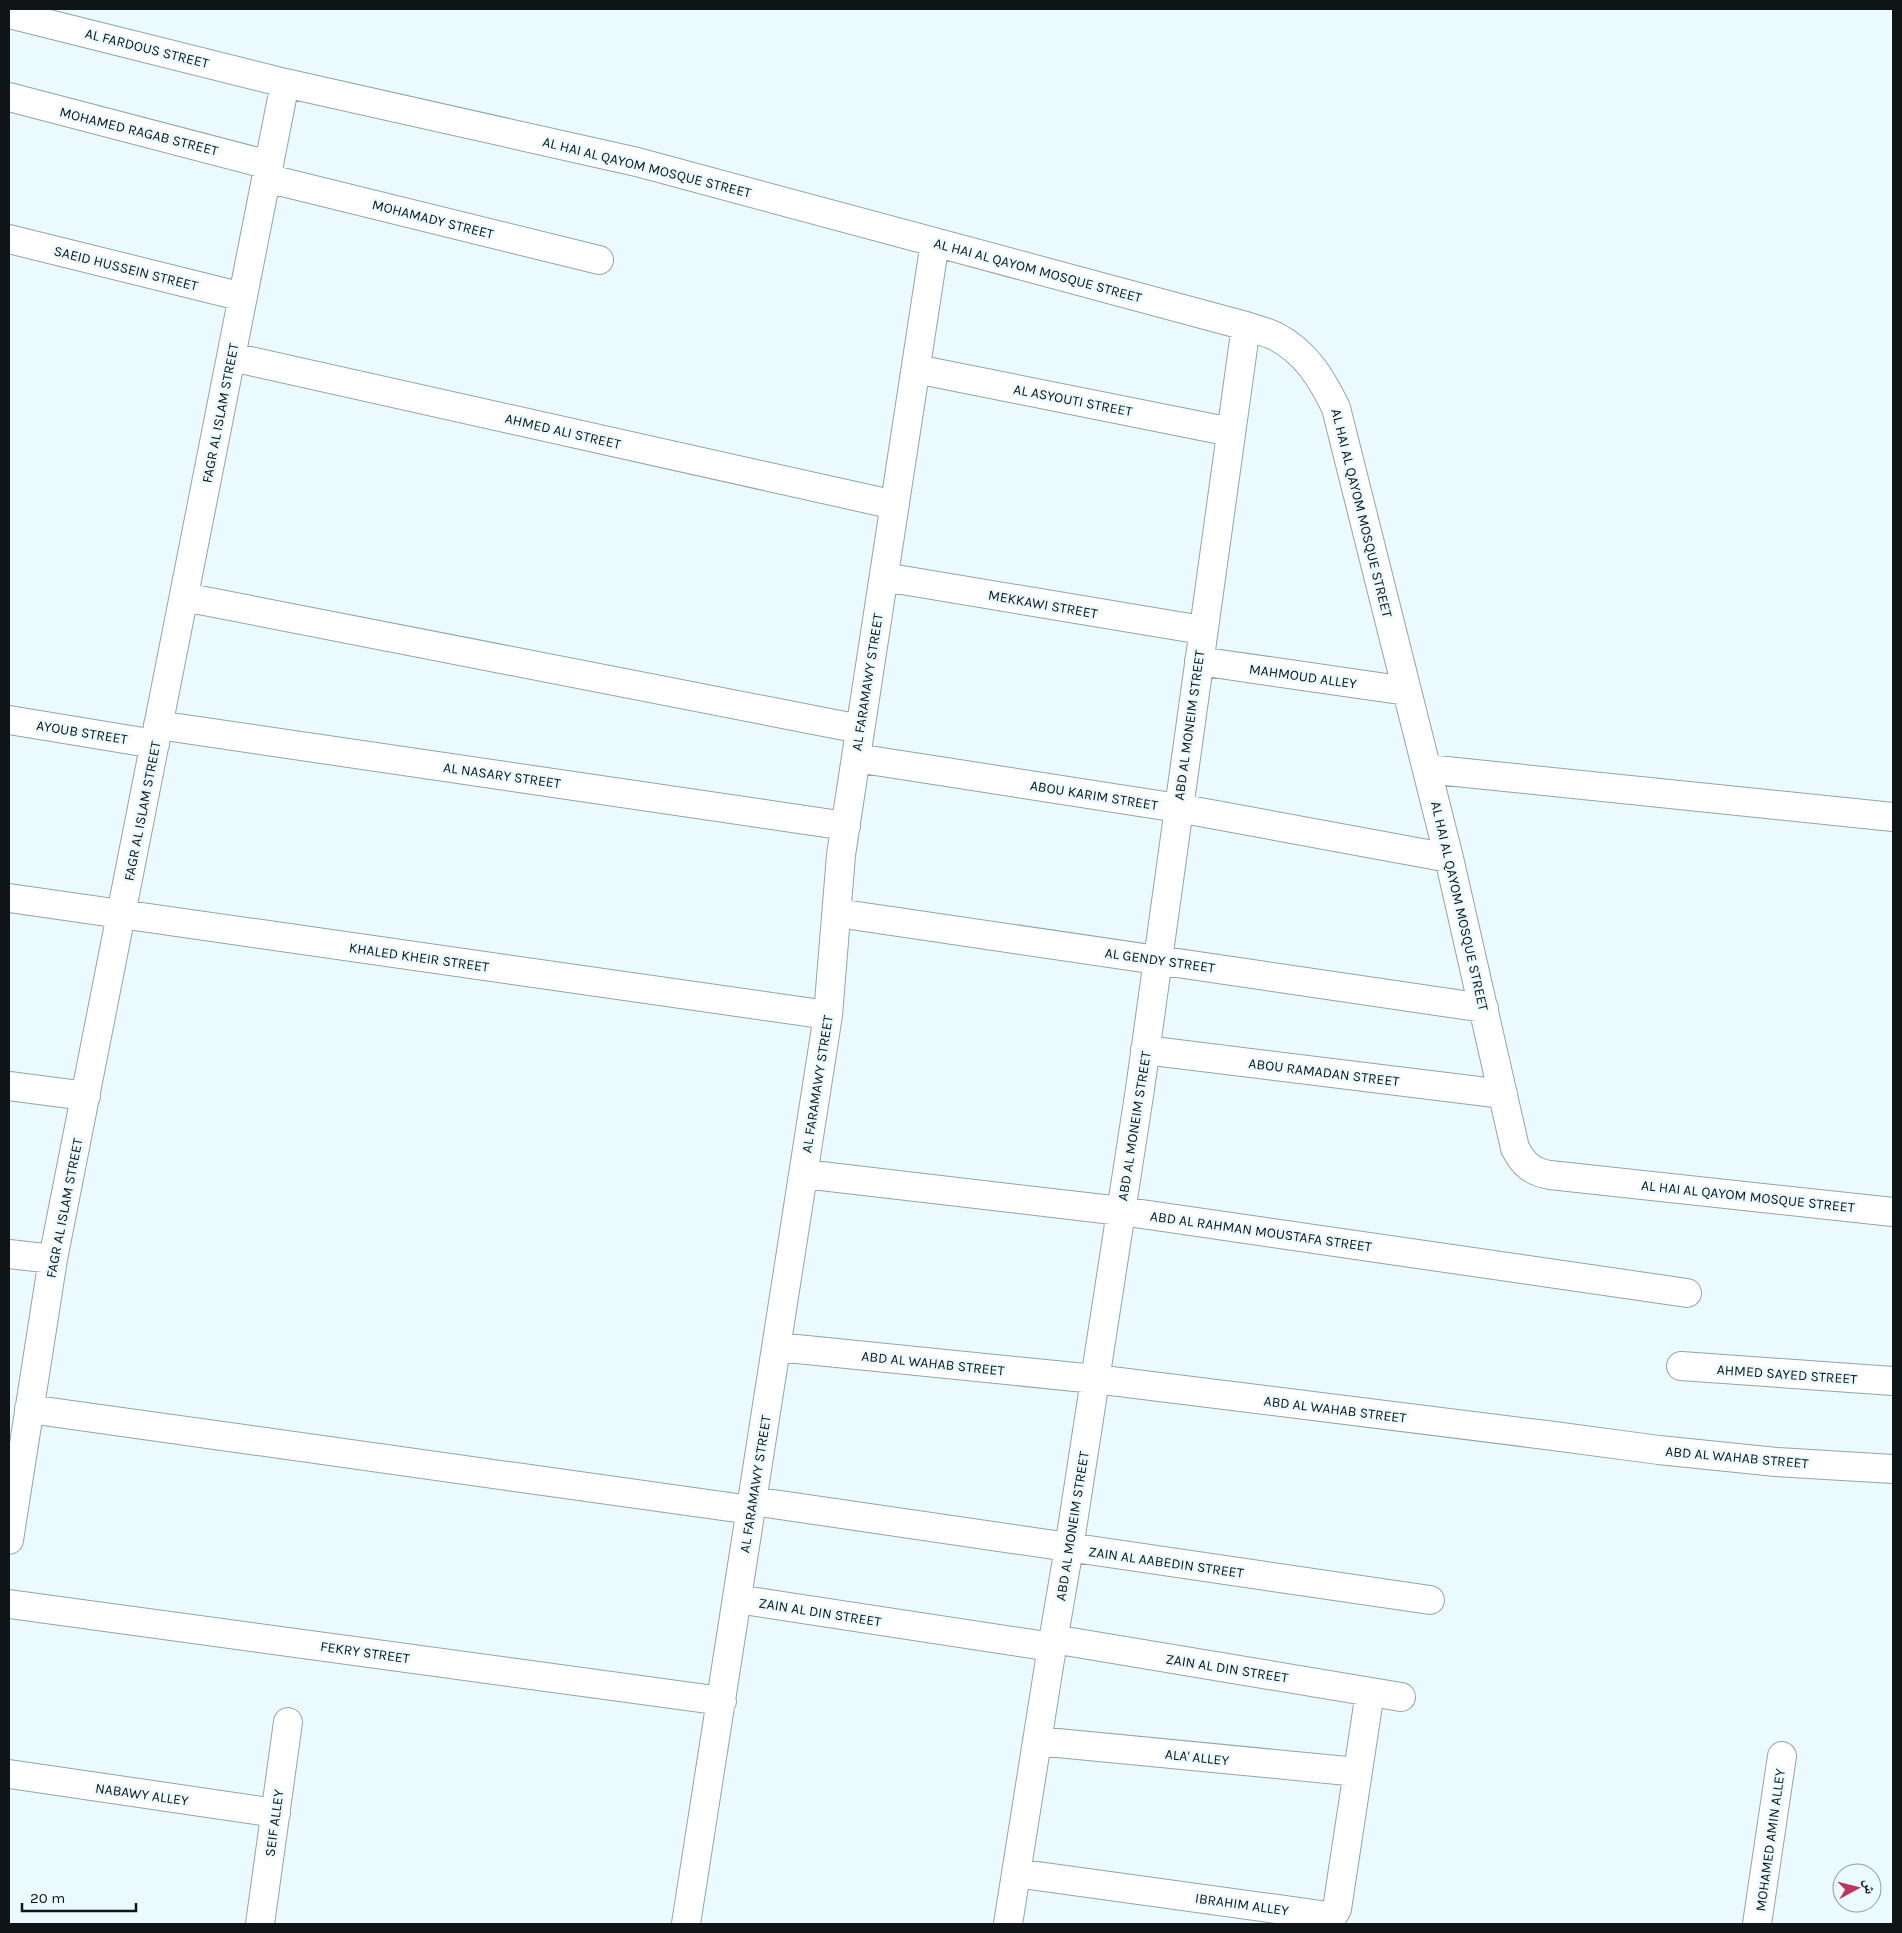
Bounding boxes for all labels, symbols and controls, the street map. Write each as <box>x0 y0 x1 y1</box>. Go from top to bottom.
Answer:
street label: AL FARDOUS STREET <box>83 25 211 72</box>
street label: MOHAMED RAGAB STREET <box>58 104 220 159</box>
street label: AL HAI AL QAYOM MOSQUE STREET <box>541 133 753 202</box>
street label: MOHAMADY STREET <box>370 196 496 243</box>
street label: AL HAI AL QAYOM MOSQUE STREET <box>932 235 1144 306</box>
street label: SAEID HUSSEIN STREET <box>52 242 200 295</box>
street label: FAGR AL ISLAM STREET <box>199 342 242 485</box>
street label: AL ASYOUTI STREET <box>1012 381 1134 420</box>
street label: AL HAI AL QAYOM MOSQUE STREET <box>1327 407 1396 619</box>
street label: AHMED ALI STREET <box>503 410 622 453</box>
street label: MEKKAWI STREET <box>987 586 1099 622</box>
street label: AL FARAMAWY STREET <box>848 612 887 752</box>
street label: ABD AL MONEIM STREET <box>1171 649 1208 801</box>
street label: MAHMOUD ALLEY <box>1248 661 1358 693</box>
street label: AYOUB STREET <box>35 717 129 748</box>
street label: FAGR AL ISLAM STREET <box>121 740 164 883</box>
street label: AL NASARY STREET <box>442 759 562 792</box>
street label: ABOU KARIM STREET <box>1029 777 1159 814</box>
street label: AL HAI AL QAYOM MOSQUE STREET <box>1427 800 1492 1013</box>
street label: KHALED KHEIR STREET <box>348 939 490 976</box>
street label: AL GENDY STREET <box>1104 944 1216 977</box>
street label: AL FARAMAWY STREET <box>798 1014 837 1154</box>
street label: ABD AL MONEIM STREET <box>1114 1050 1155 1202</box>
street label: ABOU RAMADAN STREET <box>1248 1055 1400 1090</box>
street label: FAGR AL ISLAM STREET <box>43 1137 86 1280</box>
street label: AL HAI AL QAYOM MOSQUE STREET <box>1640 1177 1856 1216</box>
street label: ABD AL RAHMAN MOUSTAFA STREET <box>1149 1208 1373 1255</box>
street label: ABD AL WAHAB STREET <box>861 1348 1005 1379</box>
street label: AHMED SAYED STREET <box>1716 1361 1858 1388</box>
street label: ABD AL WAHAB STREET <box>1263 1392 1407 1427</box>
street label: AL FARAMAWY STREET <box>736 1414 775 1554</box>
street label: ABD AL WAHAB STREET <box>1665 1443 1809 1472</box>
street label: ABD AL MONEIM STREET <box>1052 1450 1093 1602</box>
street label: ZAIN AL AABEDIN STREET <box>1087 1543 1245 1582</box>
street label: ZAIN AL DIN STREET <box>757 1594 882 1631</box>
street label: FEKRY STREET <box>319 1638 411 1667</box>
street label: ZAIN AL DIN STREET <box>1164 1650 1289 1687</box>
street label: ALA' ALLEY <box>1164 1746 1230 1769</box>
street label: MOHAMED AMIN ALLEY <box>1752 1767 1789 1913</box>
street label: NABAWY ALLEY <box>94 1780 190 1810</box>
street label: SEIF ALLEY <box>261 1788 288 1858</box>
north arrow <box>1832 1863 1882 1913</box>
text: ش <box>1860 1878 1879 1895</box>
scale bar <box>22 1880 136 1912</box>
text: 20 m <box>30 1889 65 1907</box>
street label: IBRAHIM ALLEY <box>1194 1890 1290 1920</box>

